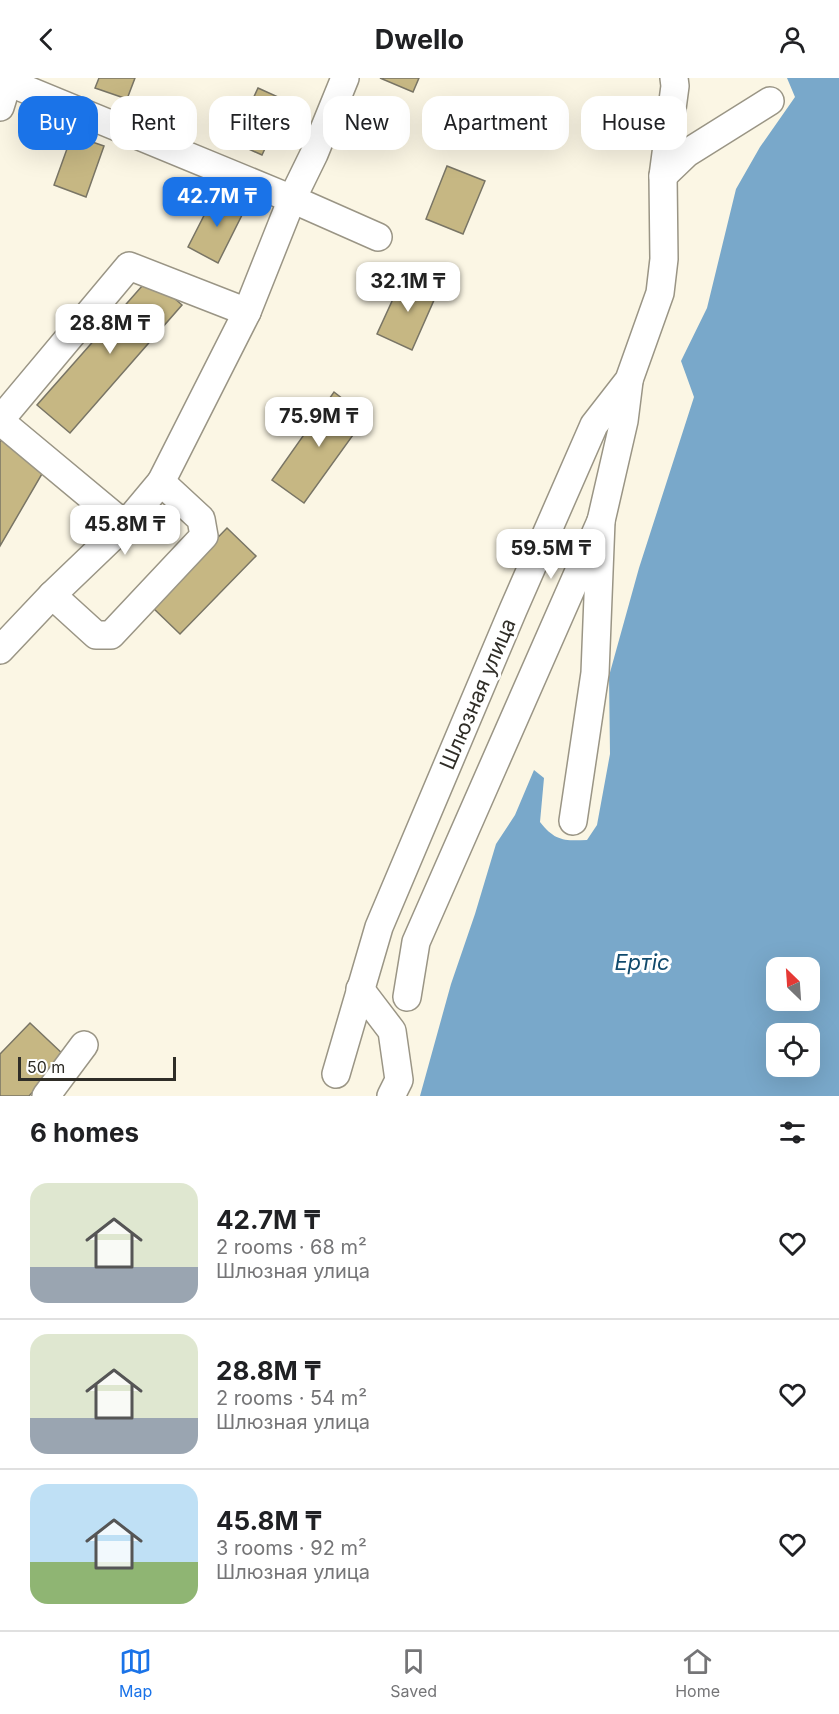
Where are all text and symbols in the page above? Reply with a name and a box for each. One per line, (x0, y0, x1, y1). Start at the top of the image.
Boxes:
icon: back (30, 23, 63, 56)
text: Dwello (375, 23, 464, 56)
icon: person (776, 23, 809, 56)
chip: Buy (18, 96, 98, 150)
chip: Rent (110, 96, 197, 150)
chip: Filters (209, 96, 311, 150)
chip: New (323, 96, 410, 150)
chip: Apartment (422, 96, 569, 150)
chip: House (581, 96, 687, 150)
pin: 42.7M ₸ (162, 177, 272, 228)
text: 42.7M ₸ (177, 184, 257, 208)
pin: 32.1M ₸ (353, 262, 463, 313)
text: 32.1M ₸ (370, 269, 446, 293)
pin: 28.8M ₸ (55, 304, 165, 355)
text: 28.8M ₸ (69, 311, 151, 335)
pin: 75.9M ₸ (264, 397, 374, 448)
text: 75.9M ₸ (279, 404, 359, 428)
pin: 45.8M ₸ (70, 505, 180, 556)
text: 45.8M ₸ (84, 512, 166, 536)
pin: 59.5M ₸ (496, 529, 606, 580)
text: 59.5M ₸ (510, 536, 592, 560)
street label: Шлюзная улица (434, 614, 521, 773)
water label: Ертіс (614, 949, 670, 975)
north arrow (766, 957, 820, 1011)
map controls (766, 957, 820, 1077)
button: locate (766, 1023, 820, 1077)
scale bar (18, 1054, 176, 1082)
text: 50 m (27, 1057, 65, 1077)
icon: filters (776, 1116, 809, 1149)
text: 6 homes (30, 1117, 139, 1148)
text: 42.7M ₸ (216, 1204, 321, 1235)
icon: home (78, 1207, 150, 1279)
icon: heart (776, 1227, 809, 1260)
text: 2 rooms · 68 m² (216, 1235, 367, 1259)
text: Шлюзная улица (216, 1259, 370, 1283)
text: 28.8M ₸ (216, 1355, 321, 1386)
icon: home (78, 1358, 150, 1430)
icon: heart (776, 1378, 809, 1411)
text: 2 rooms · 54 m² (216, 1386, 367, 1410)
text: Шлюзная улица (216, 1410, 370, 1434)
text: 45.8M ₸ (216, 1505, 322, 1536)
icon: home (78, 1508, 150, 1580)
icon: heart (776, 1528, 809, 1561)
text: 3 rooms · 92 m² (216, 1536, 367, 1560)
text: Шлюзная улица (216, 1560, 370, 1584)
tab: Map (119, 1645, 152, 1701)
tab: Saved (390, 1645, 437, 1701)
tab: Home (675, 1645, 720, 1701)

